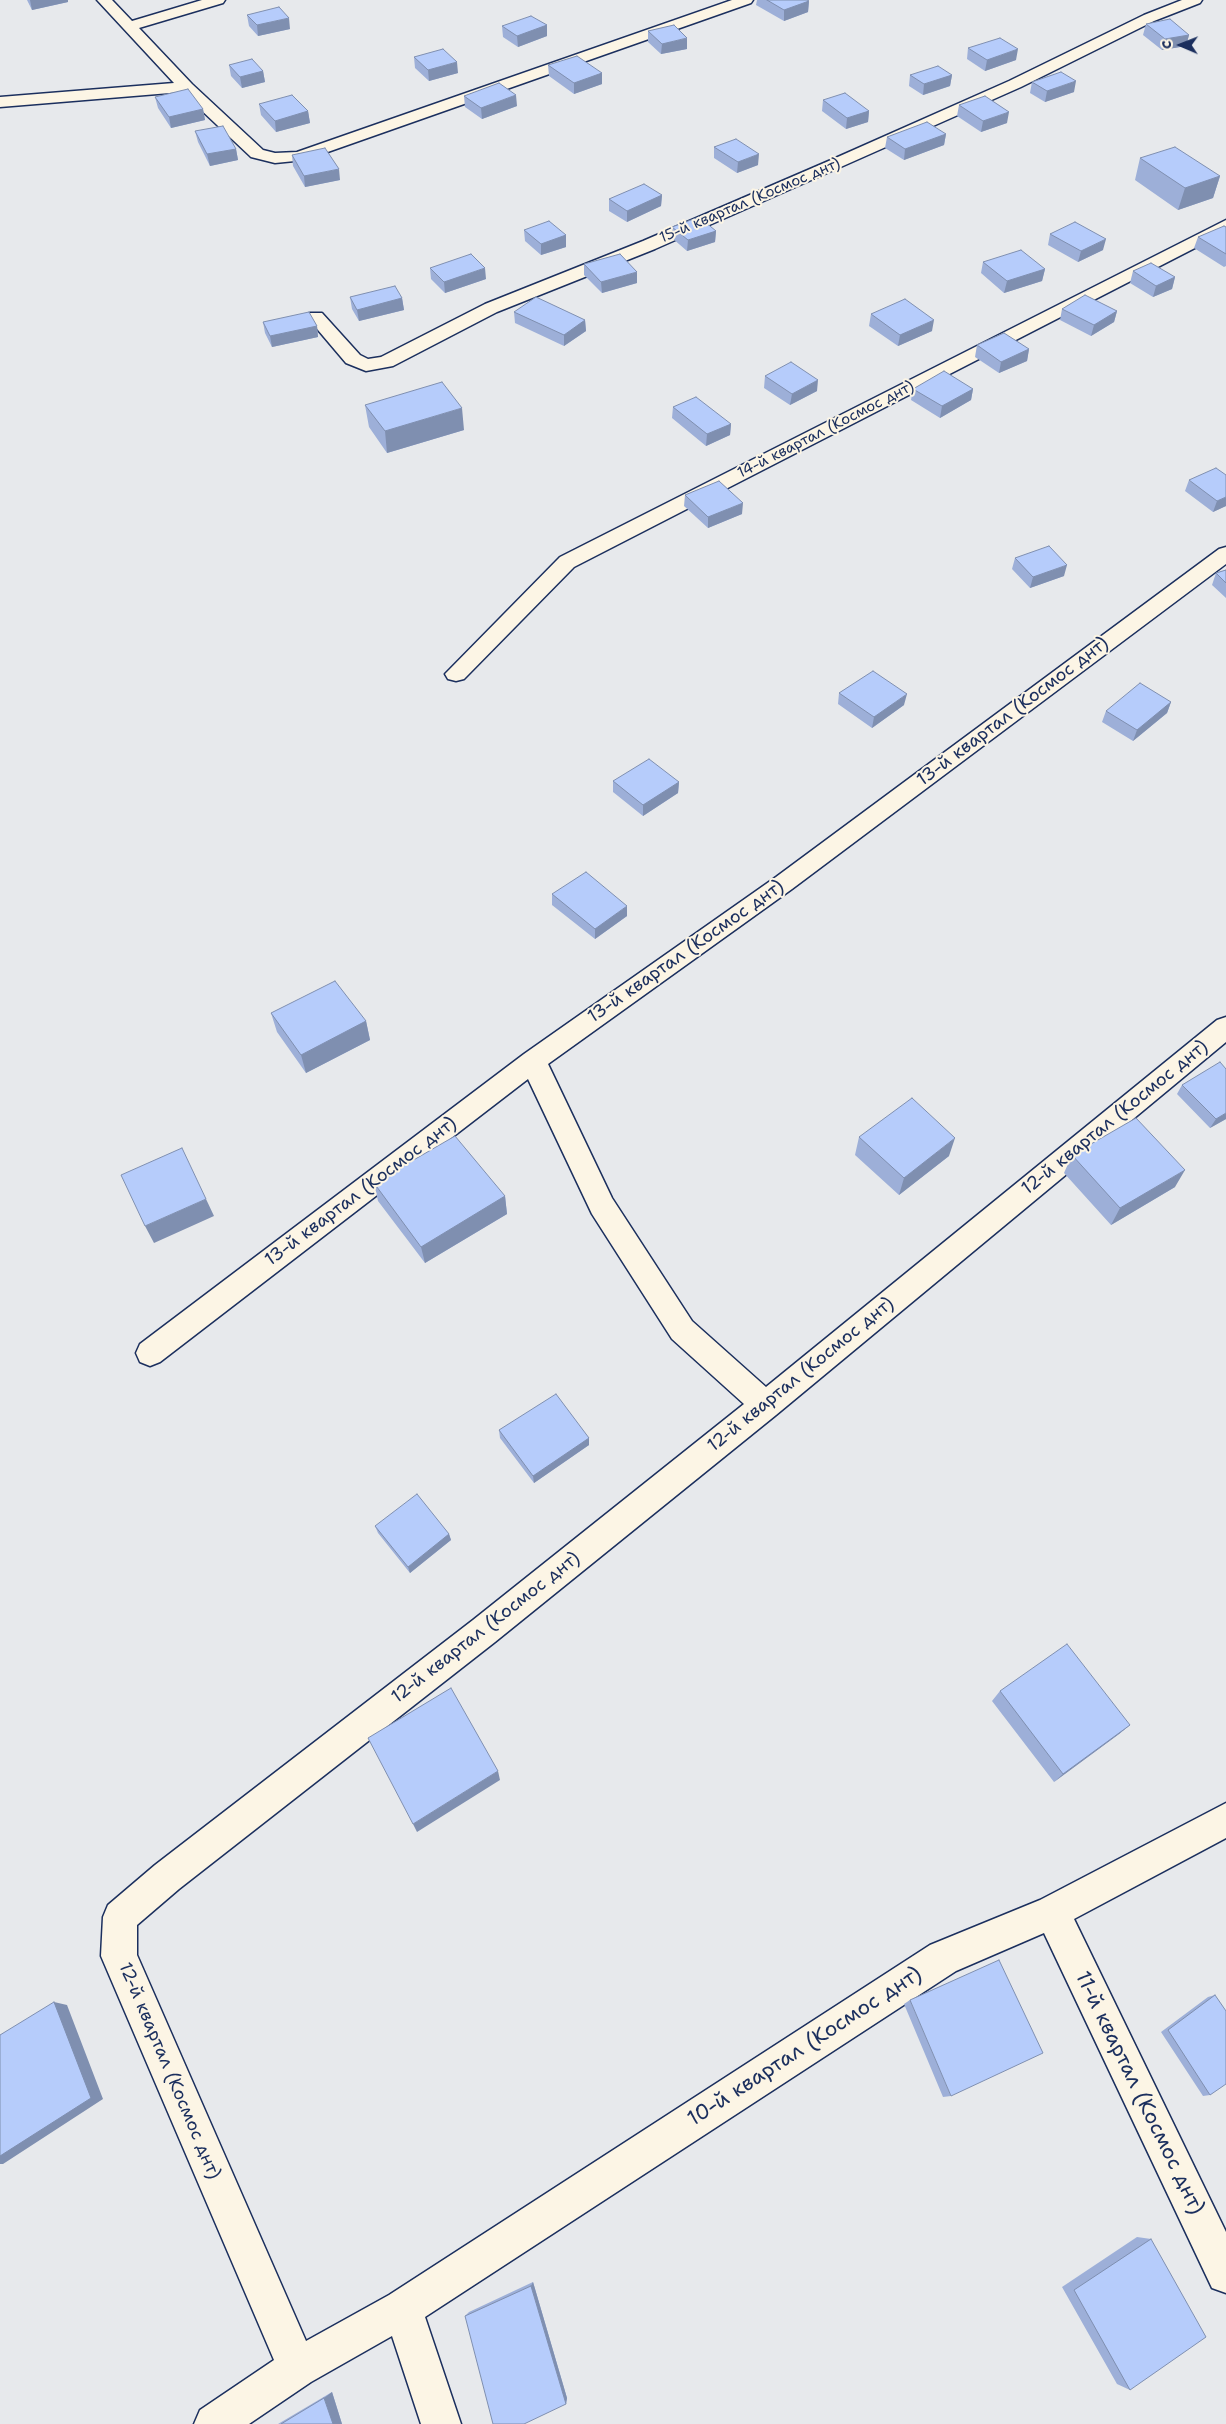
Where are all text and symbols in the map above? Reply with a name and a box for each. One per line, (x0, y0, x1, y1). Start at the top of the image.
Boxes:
north arrow (1156, 20, 1206, 70)
text: С (1157, 40, 1175, 49)
street label: 15-й квартал (Космос днт) (657, 155, 843, 247)
street label: 14-й квартал (Космос днт) (735, 378, 917, 482)
street label: 13-й квартал (Космос днт) (913, 633, 1113, 791)
street label: 13-й квартал (Космос днт) (584, 876, 788, 1028)
street label: 12-й квартал (Космос днт) (1018, 1036, 1212, 1200)
street label: 13-й квартал (Космос днт) (261, 1113, 461, 1271)
street label: 12-й квартал (Космос днт) (704, 1293, 898, 1457)
street label: 12-й квартал (Космос днт) (387, 1548, 585, 1708)
street label: 12-й квартал (Космос днт) (113, 1959, 225, 2183)
street label: 10-й квартал (Космос днт) (683, 1962, 927, 2132)
street label: 11-й квартал (Космос днт) (1069, 1967, 1209, 2219)

